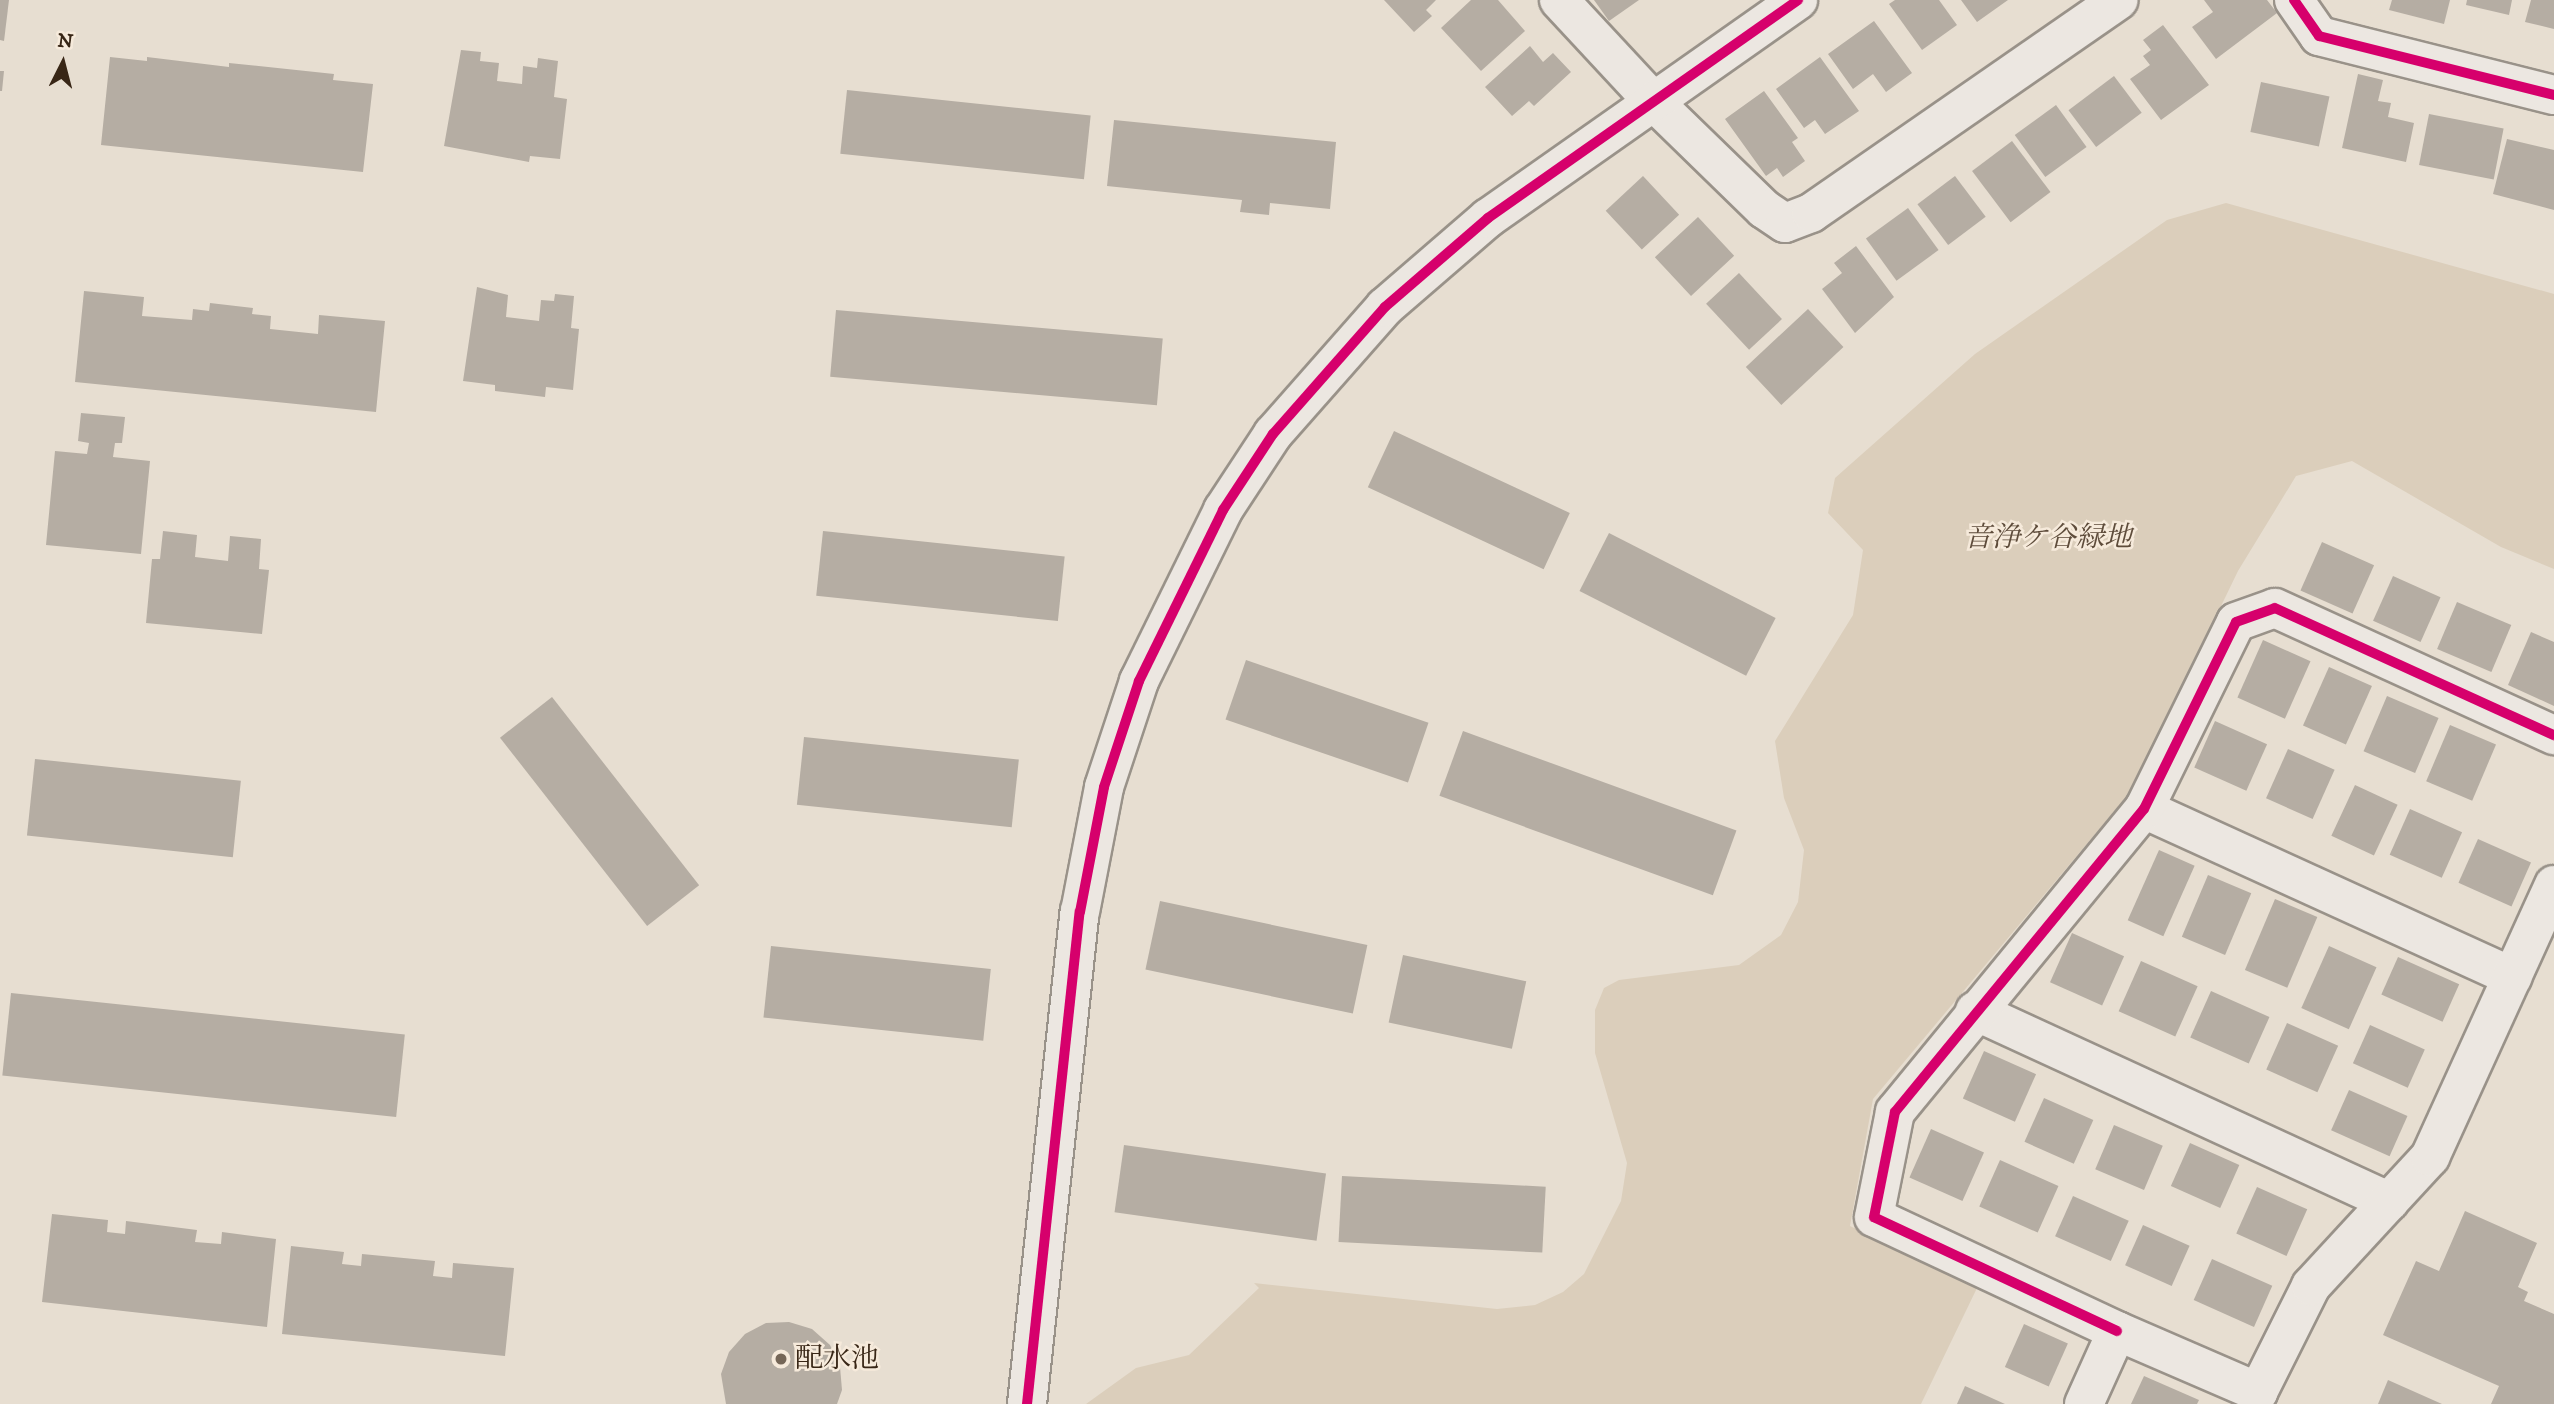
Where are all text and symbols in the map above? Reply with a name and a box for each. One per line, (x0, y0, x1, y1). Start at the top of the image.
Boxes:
north arrow (28, 28, 98, 98)
text: N (56, 29, 74, 54)
park label: 音浄ケ谷緑地 (1964, 521, 2132, 555)
place label: 配水池 (795, 1342, 879, 1376)
marker: 配水池 (773, 1351, 789, 1367)

